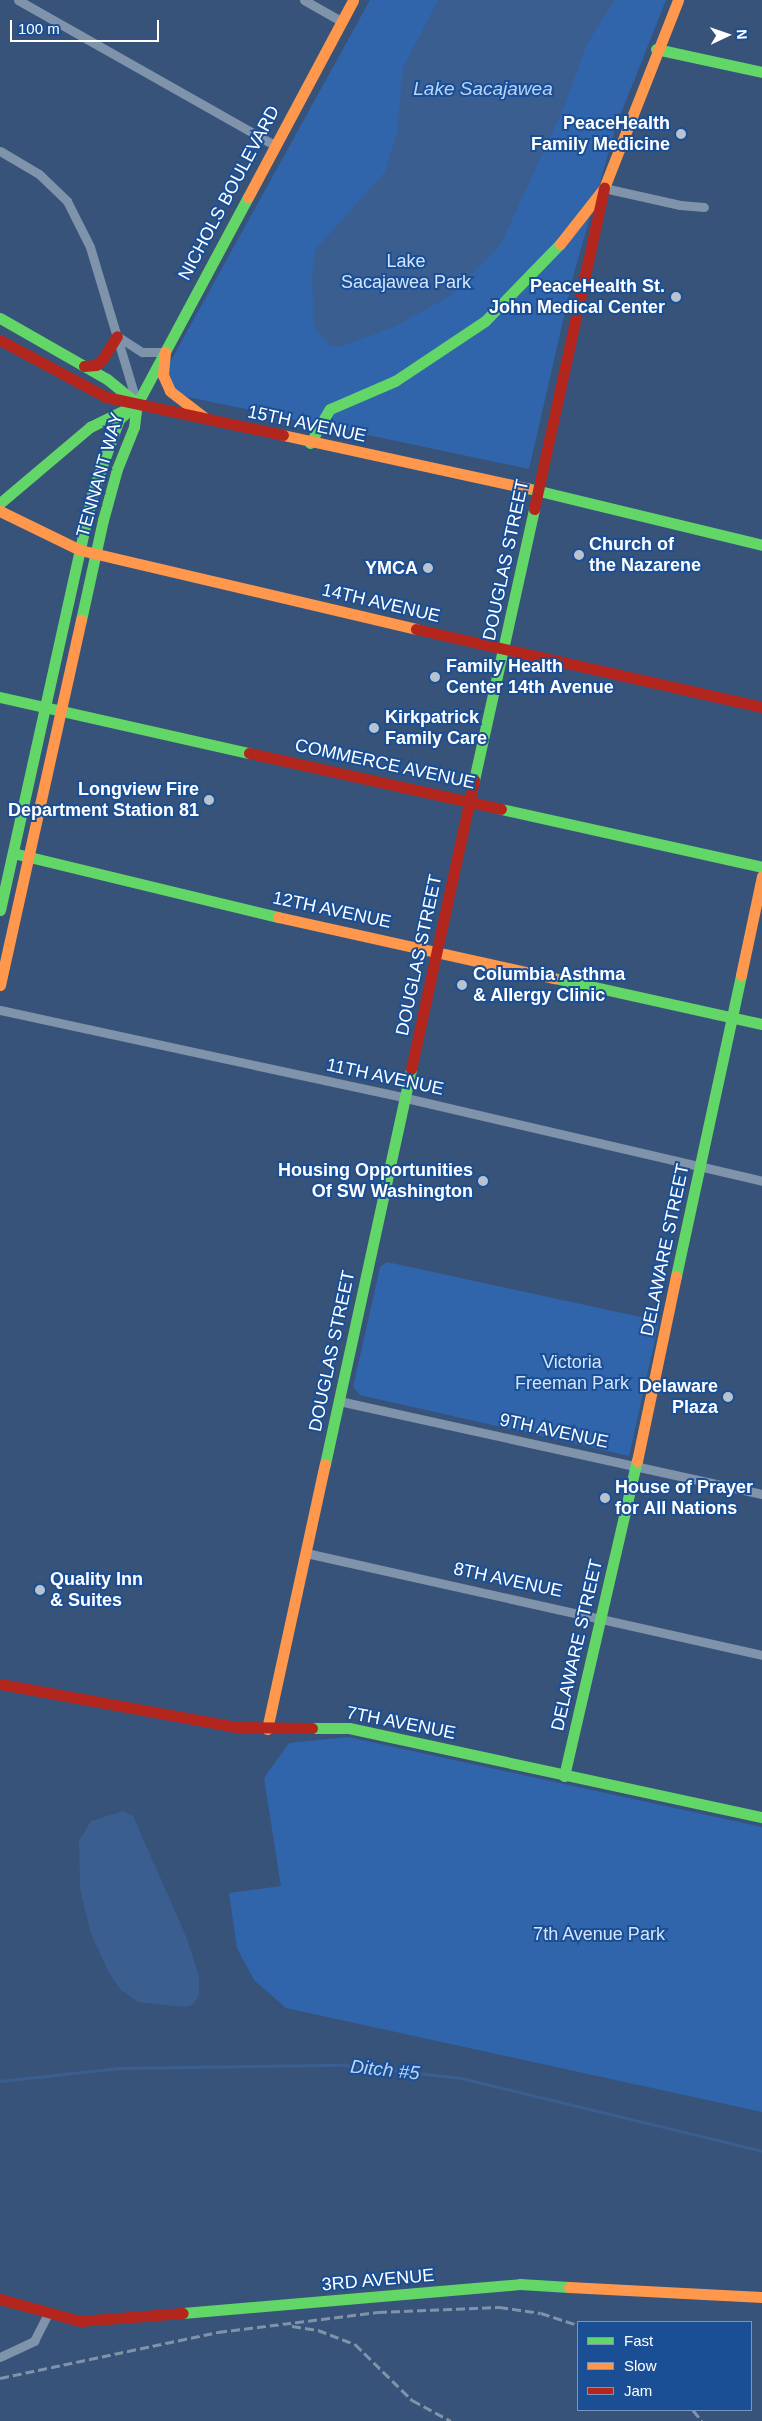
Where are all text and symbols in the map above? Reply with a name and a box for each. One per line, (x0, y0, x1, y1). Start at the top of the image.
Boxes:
scale bar (12, 10, 161, 42)
north arrow (702, 10, 752, 60)
text: 100 m (18, 20, 60, 37)
text: N (734, 29, 750, 40)
water label: Lake Sacajawea (413, 78, 553, 100)
street label: NICHOLS BOULEVARD (174, 102, 284, 284)
place label: PeaceHealth Family Medicine (531, 113, 670, 156)
marker: PeaceHealth Family Medicine (674, 127, 688, 141)
park label: Lake Sacajawea Park (341, 251, 471, 294)
place label: PeaceHealth St. John Medical Center (489, 276, 665, 318)
marker: PeaceHealth St. John Medical Center (669, 290, 683, 304)
street label: 15TH AVENUE (245, 401, 369, 447)
street label: TENNANT WAY (72, 410, 128, 540)
street label: DOUGLAS STREET (478, 478, 534, 642)
place label: Church of the Nazarene (589, 534, 701, 576)
marker: Church of the Nazarene (573, 549, 585, 561)
place label: YMCA (365, 557, 418, 579)
marker: YMCA (422, 562, 434, 574)
street label: 14TH AVENUE (319, 579, 443, 627)
place label: Family Health Center 14th Avenue (446, 656, 614, 699)
marker: Family Health Center 14th Avenue (428, 670, 442, 684)
place label: Kirkpatrick Family Care (385, 707, 487, 750)
marker: Kirkpatrick Family Care (367, 721, 381, 735)
street label: COMMERCE AVENUE (292, 734, 478, 794)
place label: Longview Fire Department Station 81 (8, 779, 199, 822)
marker: Longview Fire Department Station 81 (203, 794, 215, 806)
street label: DOUGLAS STREET (391, 873, 447, 1037)
street label: 12TH AVENUE (270, 887, 394, 933)
place label: Columbia Asthma & Allergy Clinic (473, 964, 626, 1006)
marker: Columbia Asthma & Allergy Clinic (455, 978, 469, 992)
street label: 11TH AVENUE (324, 1054, 446, 1100)
place label: Housing Opportunities Of SW Washington (278, 1160, 473, 1202)
street label: DELAWARE STREET (636, 1162, 694, 1338)
marker: Housing Opportunities Of SW Washington (477, 1175, 489, 1187)
street label: DOUGLAS STREET (304, 1269, 360, 1433)
park label: Victoria Freeman Park (515, 1352, 629, 1395)
place label: Delaware Plaza (639, 1376, 718, 1418)
marker: Delaware Plaza (722, 1391, 734, 1403)
street label: 9TH AVENUE (497, 1409, 611, 1453)
place label: House of Prayer for All Nations (615, 1477, 753, 1520)
marker: House of Prayer for All Nations (599, 1492, 611, 1504)
street label: DELAWARE STREET (547, 1557, 607, 1733)
street label: 8TH AVENUE (451, 1558, 565, 1602)
place label: Quality Inn & Suites (50, 1569, 143, 1612)
marker: Quality Inn & Suites (34, 1584, 46, 1596)
street label: 7TH AVENUE (344, 1702, 458, 1744)
park label: 7th Avenue Park (533, 1923, 665, 1945)
water label: Ditch #5 (349, 2055, 421, 2085)
street label: 3RD AVENUE (320, 2264, 436, 2296)
legend (577, 2321, 752, 2411)
text: Fast (624, 2332, 653, 2349)
text: Slow (624, 2357, 657, 2374)
text: Jam (624, 2382, 652, 2399)

